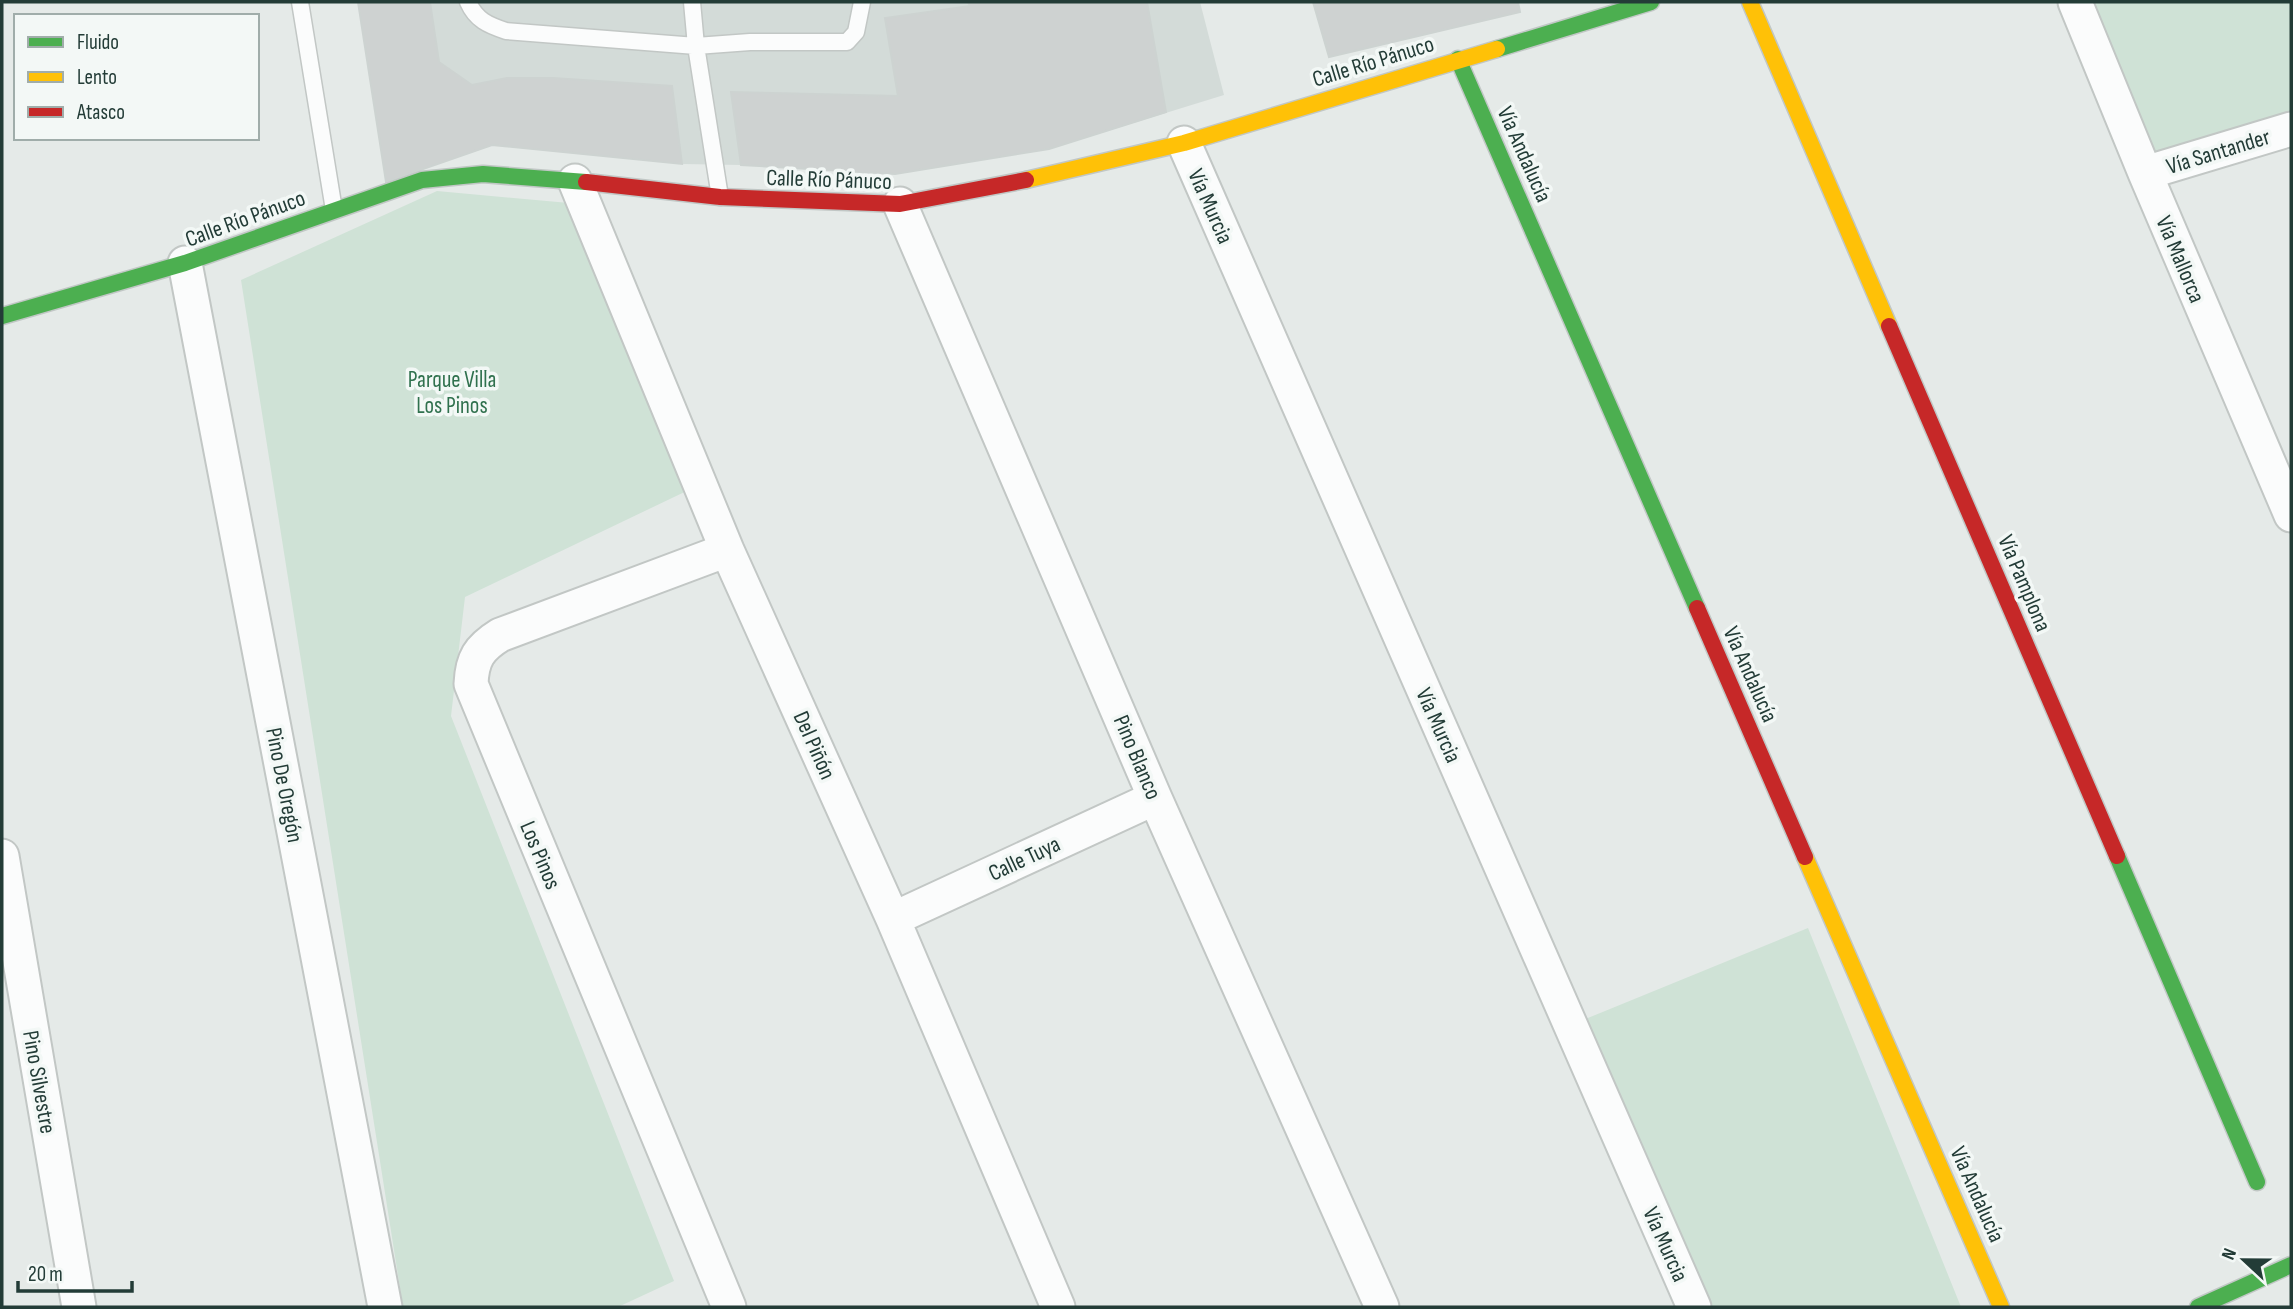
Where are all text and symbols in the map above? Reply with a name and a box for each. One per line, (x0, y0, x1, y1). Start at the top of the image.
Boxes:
legend (14, 14, 259, 140)
text: Fluido (77, 30, 119, 55)
street label: Calle Río Pánuco (1309, 30, 1437, 94)
text: Lento (77, 65, 117, 90)
text: Atasco (76, 100, 125, 125)
street label: Vía Andalucía (1491, 102, 1558, 207)
street label: Vía Santander (2163, 123, 2274, 181)
street label: Calle Río Pánuco (766, 164, 892, 196)
street label: Vía Murcia (1181, 165, 1239, 248)
street label: Calle Río Pánuco (182, 184, 309, 254)
street label: Vía Mallorca (2149, 212, 2211, 307)
park label: Parque Villa Los Pinos (408, 366, 496, 420)
street label: Vía Pamplona (1991, 531, 2057, 636)
street label: Vía Andalucía (1717, 622, 1784, 727)
street label: Vía Murcia (1409, 684, 1467, 767)
street label: Del Piñón (787, 707, 841, 784)
street label: Pino Blanco (1107, 711, 1167, 804)
street label: Pino De Oregón (259, 725, 309, 845)
street label: Los Pinos (513, 817, 567, 894)
street label: Calle Tuya (984, 830, 1065, 888)
street label: Pino Silvestre (16, 1028, 62, 1136)
street label: Vía Andalucía (1944, 1142, 2011, 1247)
street label: Vía Murcia (1636, 1203, 1694, 1286)
north arrow (2209, 1225, 2279, 1295)
text: N (2217, 1245, 2242, 1263)
scale bar (18, 1250, 131, 1294)
text: 20 m (28, 1262, 63, 1287)

